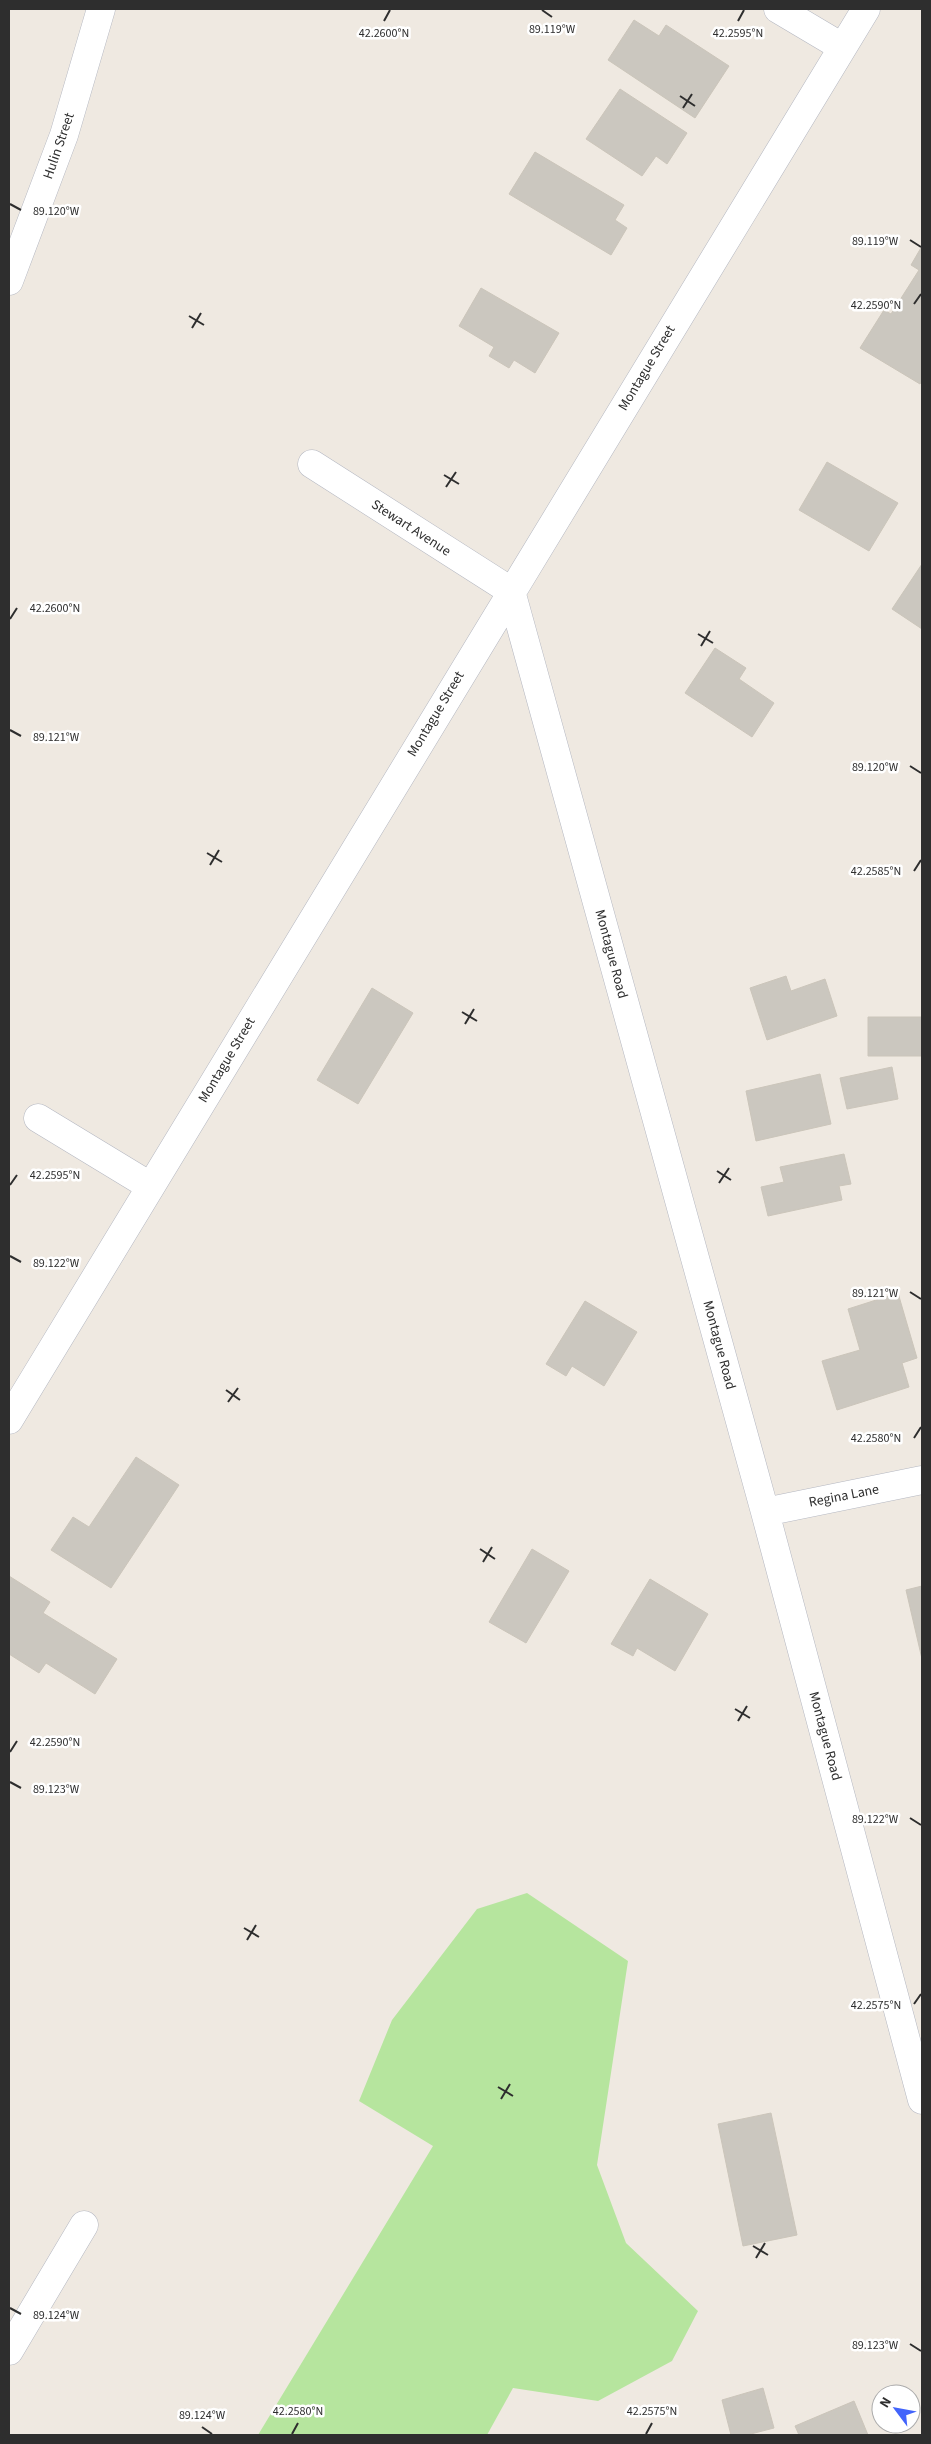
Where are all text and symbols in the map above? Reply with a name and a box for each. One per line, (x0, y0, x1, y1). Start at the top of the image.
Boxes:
text: 89.119°W (529, 21, 576, 38)
text: 42.2600°N (359, 25, 409, 42)
text: 42.2595°N (713, 25, 763, 42)
street label: Hulin Street (38, 110, 80, 182)
text: 89.120°W (33, 203, 80, 220)
text: 89.119°W (852, 233, 899, 250)
text: 42.2590°N (851, 297, 901, 314)
street label: Montague Street (614, 321, 681, 414)
street label: Stewart Avenue (367, 495, 455, 561)
text: 42.2600°N (30, 600, 80, 617)
street label: Montague Street (403, 667, 470, 760)
text: 89.121°W (33, 729, 80, 746)
text: 89.120°W (852, 759, 899, 776)
text: 42.2585°N (851, 863, 901, 880)
street label: Montague Road (590, 907, 632, 1001)
street label: Montague Street (194, 1013, 261, 1106)
text: 42.2595°N (30, 1167, 80, 1184)
text: 89.122°W (33, 1255, 80, 1272)
text: 89.121°W (852, 1285, 899, 1302)
street label: Montague Road (698, 1298, 740, 1392)
text: 42.2580°N (851, 1430, 901, 1447)
street label: Regina Lane (807, 1479, 881, 1513)
street label: Montague Road (804, 1689, 846, 1783)
text: 42.2590°N (30, 1734, 80, 1751)
text: 89.123°W (33, 1781, 80, 1798)
text: 89.122°W (852, 1811, 899, 1828)
text: 42.2575°N (851, 1997, 901, 2014)
text: 89.124°W (33, 2307, 80, 2324)
text: 89.123°W (852, 2337, 899, 2354)
north arrow (871, 2384, 921, 2434)
text: N (875, 2393, 897, 2412)
text: 42.2580°N (273, 2403, 323, 2420)
text: 42.2575°N (627, 2403, 677, 2420)
text: 89.124°W (179, 2407, 226, 2424)

